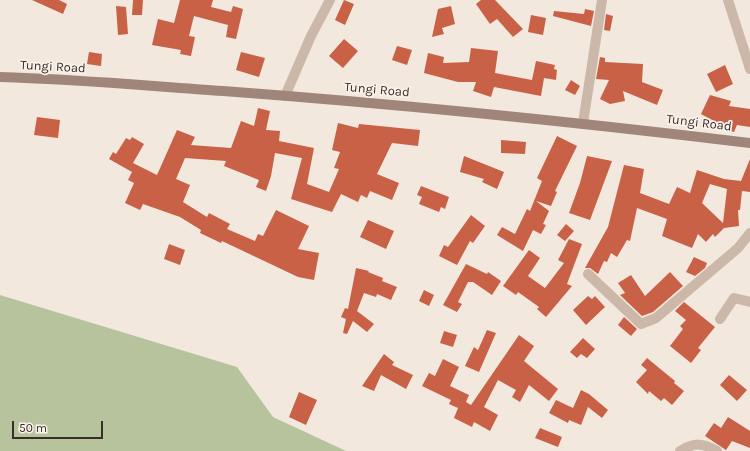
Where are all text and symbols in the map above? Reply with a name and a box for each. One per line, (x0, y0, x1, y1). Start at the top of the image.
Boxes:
street label: Tungi Road (20, 57, 86, 77)
street label: Tungi Road (344, 79, 410, 101)
street label: Tungi Road (666, 111, 732, 135)
scale bar (14, 413, 105, 439)
text: 50 m (19, 421, 47, 435)

